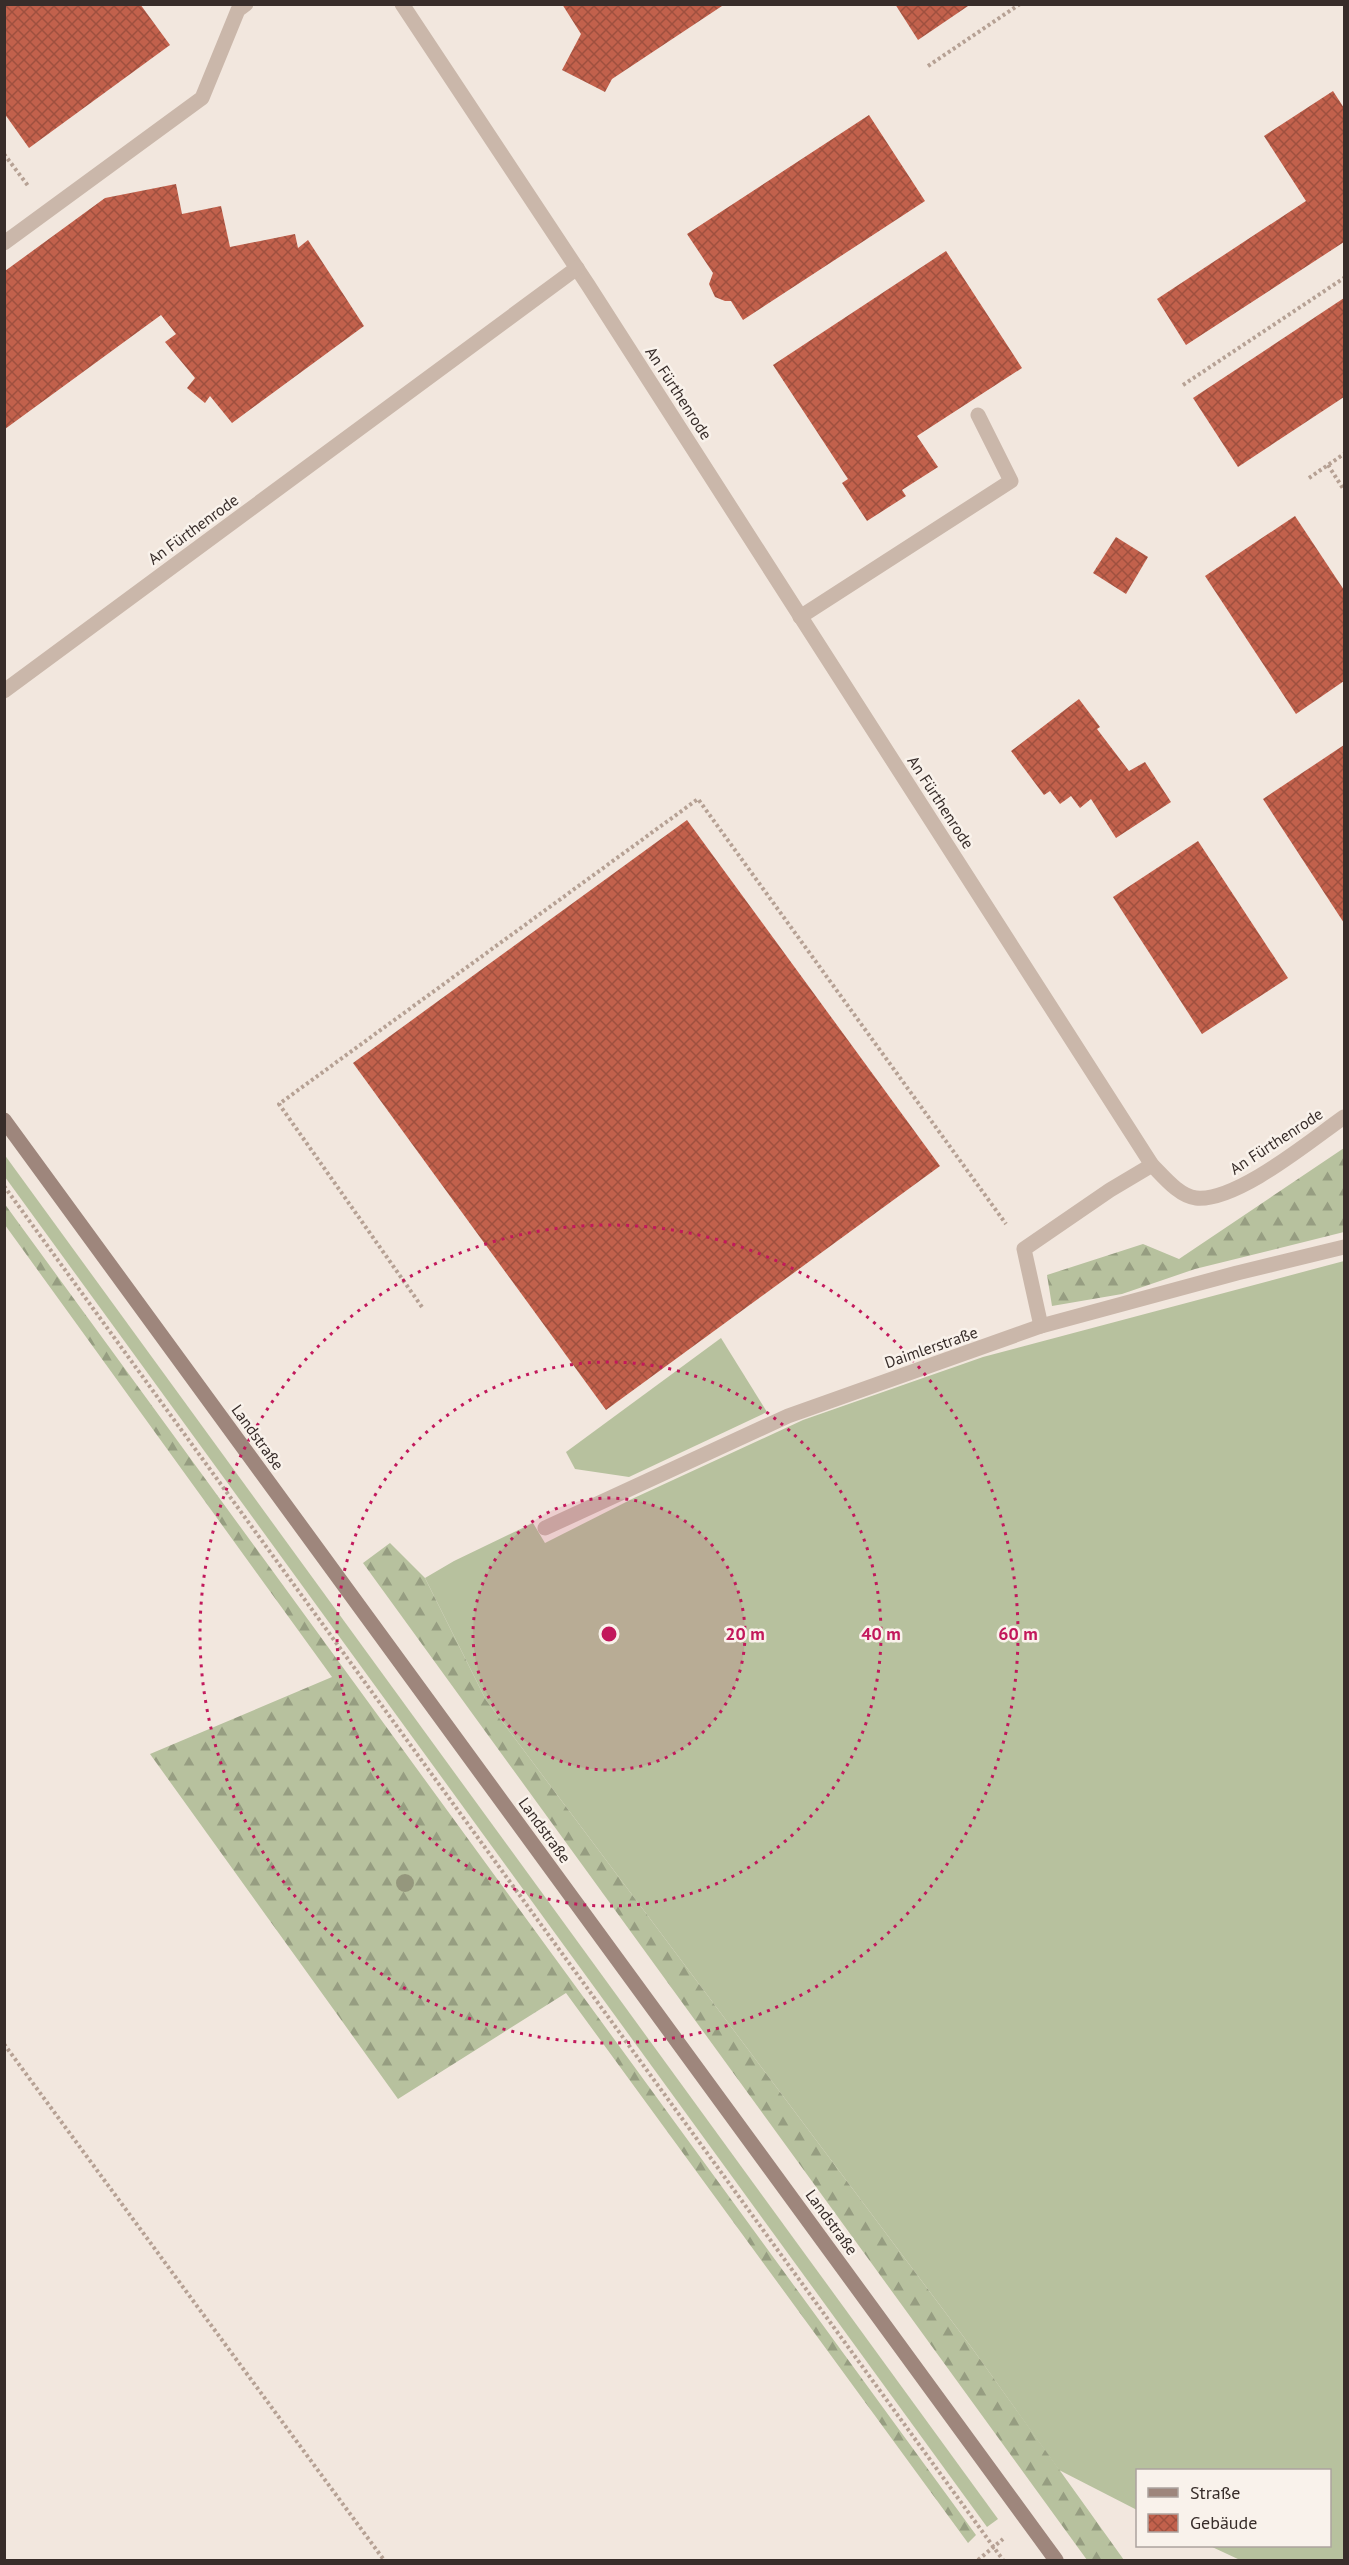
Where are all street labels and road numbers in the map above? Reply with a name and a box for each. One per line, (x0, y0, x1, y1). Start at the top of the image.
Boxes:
street label: An Fürthenrode (641, 343, 717, 443)
street label: An Fürthenrode (144, 489, 242, 569)
street label: An Fürthenrode (903, 752, 979, 852)
street label: An Fürthenrode (1226, 1103, 1326, 1179)
street label: Daimlerstraße (882, 1322, 980, 1372)
street label: Landstraße (227, 1400, 289, 1474)
street label: Landstraße (514, 1793, 576, 1867)
street label: Landstraße (801, 2185, 863, 2259)

